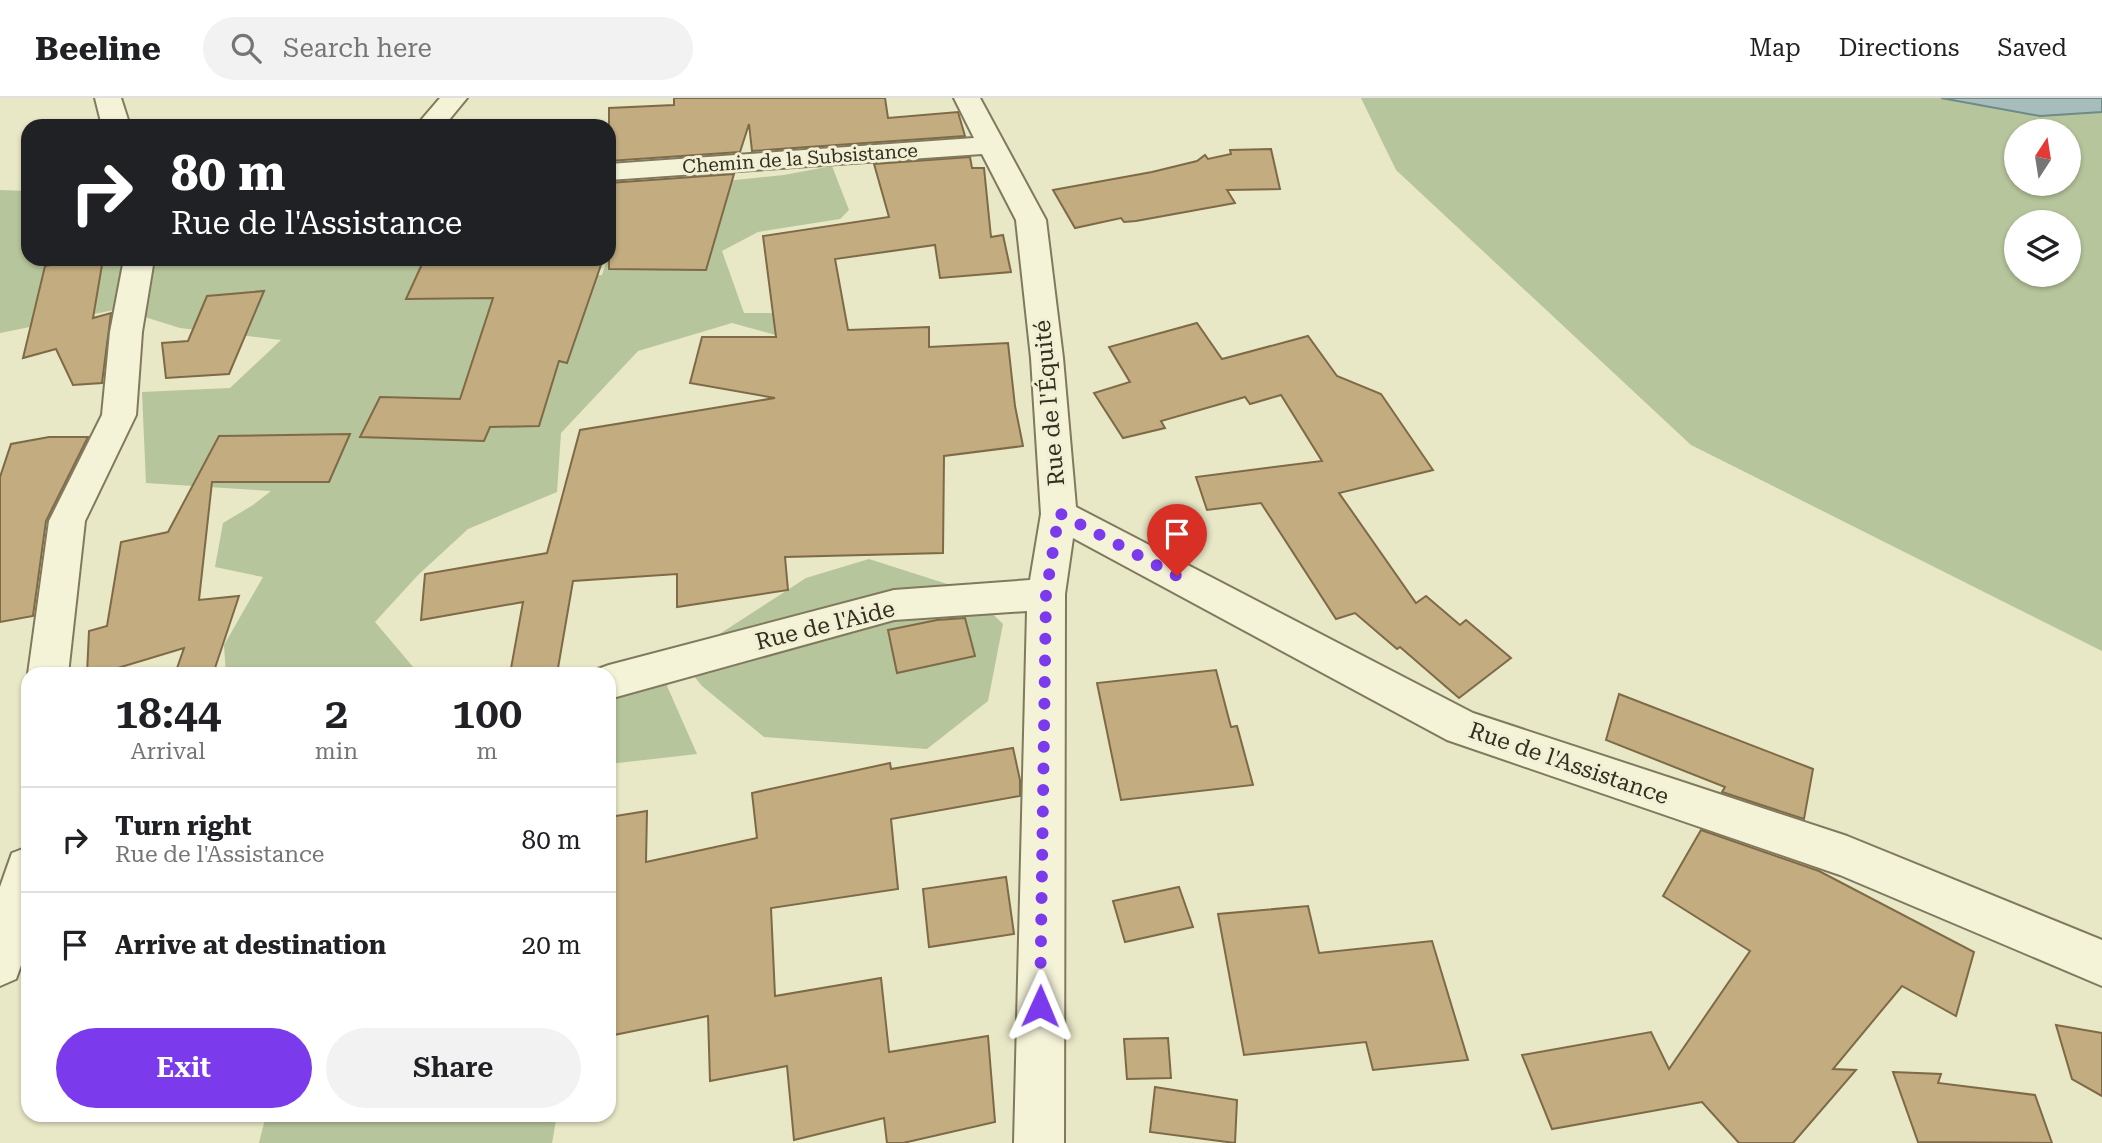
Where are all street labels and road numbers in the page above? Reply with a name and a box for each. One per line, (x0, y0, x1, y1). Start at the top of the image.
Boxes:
street label: Chemin de la Subsistance (682, 139, 919, 178)
street label: Rue de l'Équité (1029, 319, 1070, 487)
street label: Rue de l'Aide (753, 595, 898, 656)
street label: Rue de l'Assistance (1465, 717, 1672, 810)

